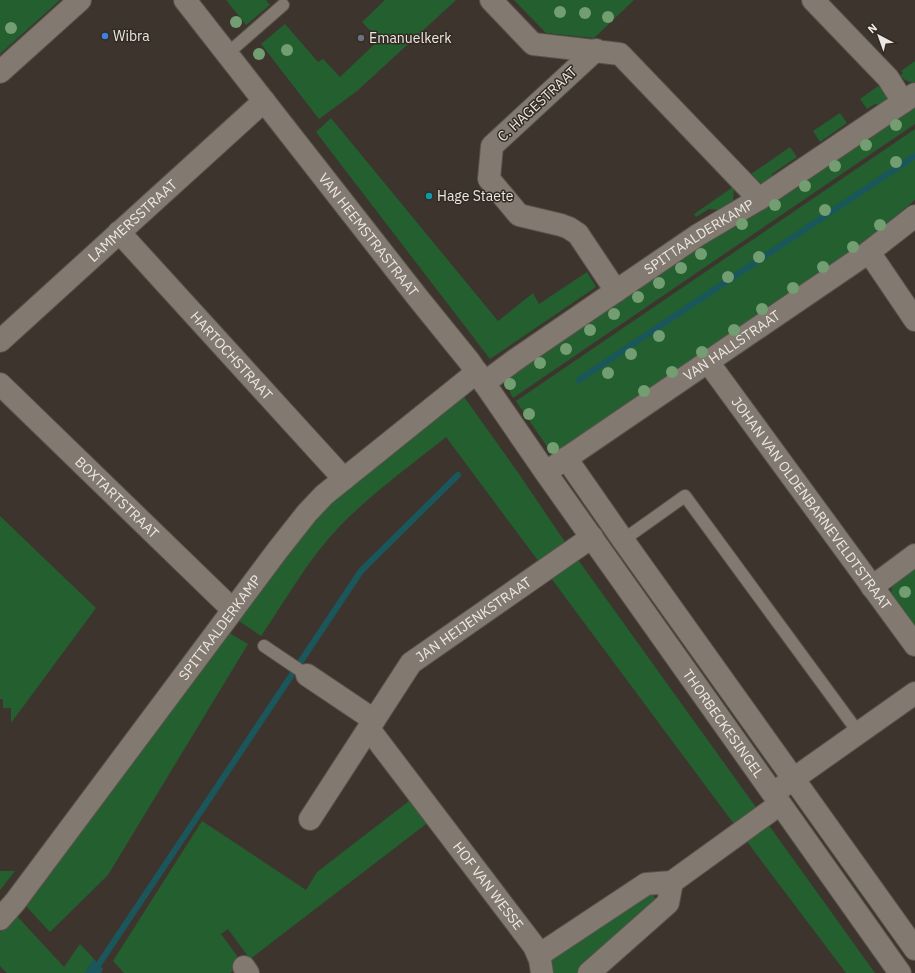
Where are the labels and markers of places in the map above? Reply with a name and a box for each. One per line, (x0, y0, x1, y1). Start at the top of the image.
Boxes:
place label: Wibra (113, 27, 150, 45)
place label: Emanuelkerk (369, 29, 452, 47)
marker: Wibra (100, 31, 110, 41)
marker: Emanuelkerk (356, 33, 366, 43)
place label: Hage Staete (437, 187, 514, 205)
marker: Hage Staete (424, 191, 434, 201)

